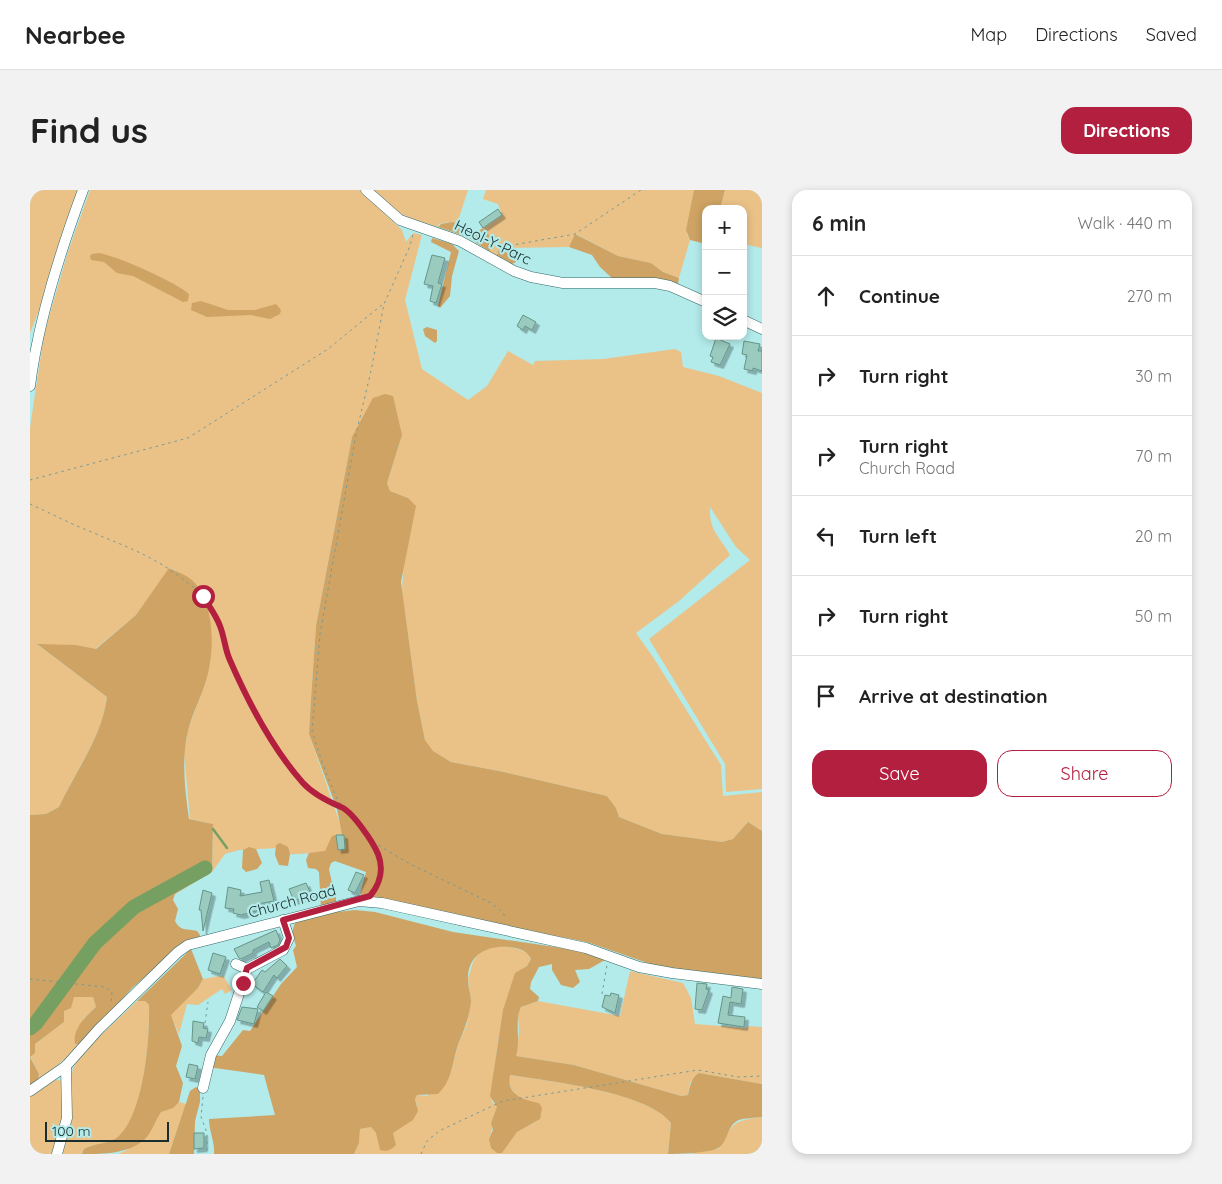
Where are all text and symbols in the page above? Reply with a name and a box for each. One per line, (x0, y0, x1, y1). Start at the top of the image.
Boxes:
text: Nearbee (25, 20, 126, 50)
text: Map (970, 23, 1007, 46)
text: Directions (1035, 23, 1118, 46)
text: Saved (1146, 23, 1197, 46)
button: Directions (1061, 107, 1192, 154)
text: Find us (30, 108, 148, 152)
map controls (702, 205, 747, 340)
button: + (702, 205, 747, 250)
text: 6 min (812, 210, 866, 236)
text: Walk · 440 m (1078, 213, 1172, 233)
street label: Heol-Y-Parc (452, 215, 535, 269)
button: − (702, 250, 747, 295)
icon: ahead (812, 282, 840, 310)
text: Continue (859, 284, 940, 308)
text: 270 m (1127, 286, 1172, 306)
button: layers (702, 295, 747, 340)
icon: right (812, 362, 840, 390)
text: Turn right (859, 364, 948, 388)
text: 30 m (1135, 366, 1172, 386)
text: Turn right (859, 434, 948, 458)
icon: right (812, 442, 840, 470)
text: 70 m (1135, 446, 1172, 466)
text: Church Road (859, 458, 955, 478)
icon: left (812, 522, 840, 550)
text: Turn left (859, 524, 937, 548)
text: 20 m (1135, 526, 1172, 546)
route start (192, 585, 215, 608)
icon: right (812, 602, 840, 630)
text: Turn right (859, 604, 948, 628)
text: 50 m (1135, 606, 1172, 626)
icon: arrive (812, 682, 840, 710)
text: Arrive at destination (859, 684, 1048, 708)
button: Save (812, 750, 987, 797)
button: Share (997, 750, 1172, 797)
street label: Church Road (246, 880, 338, 922)
route end (232, 972, 255, 995)
scale bar (45, 1119, 169, 1142)
text: 100 m (52, 1122, 90, 1140)

